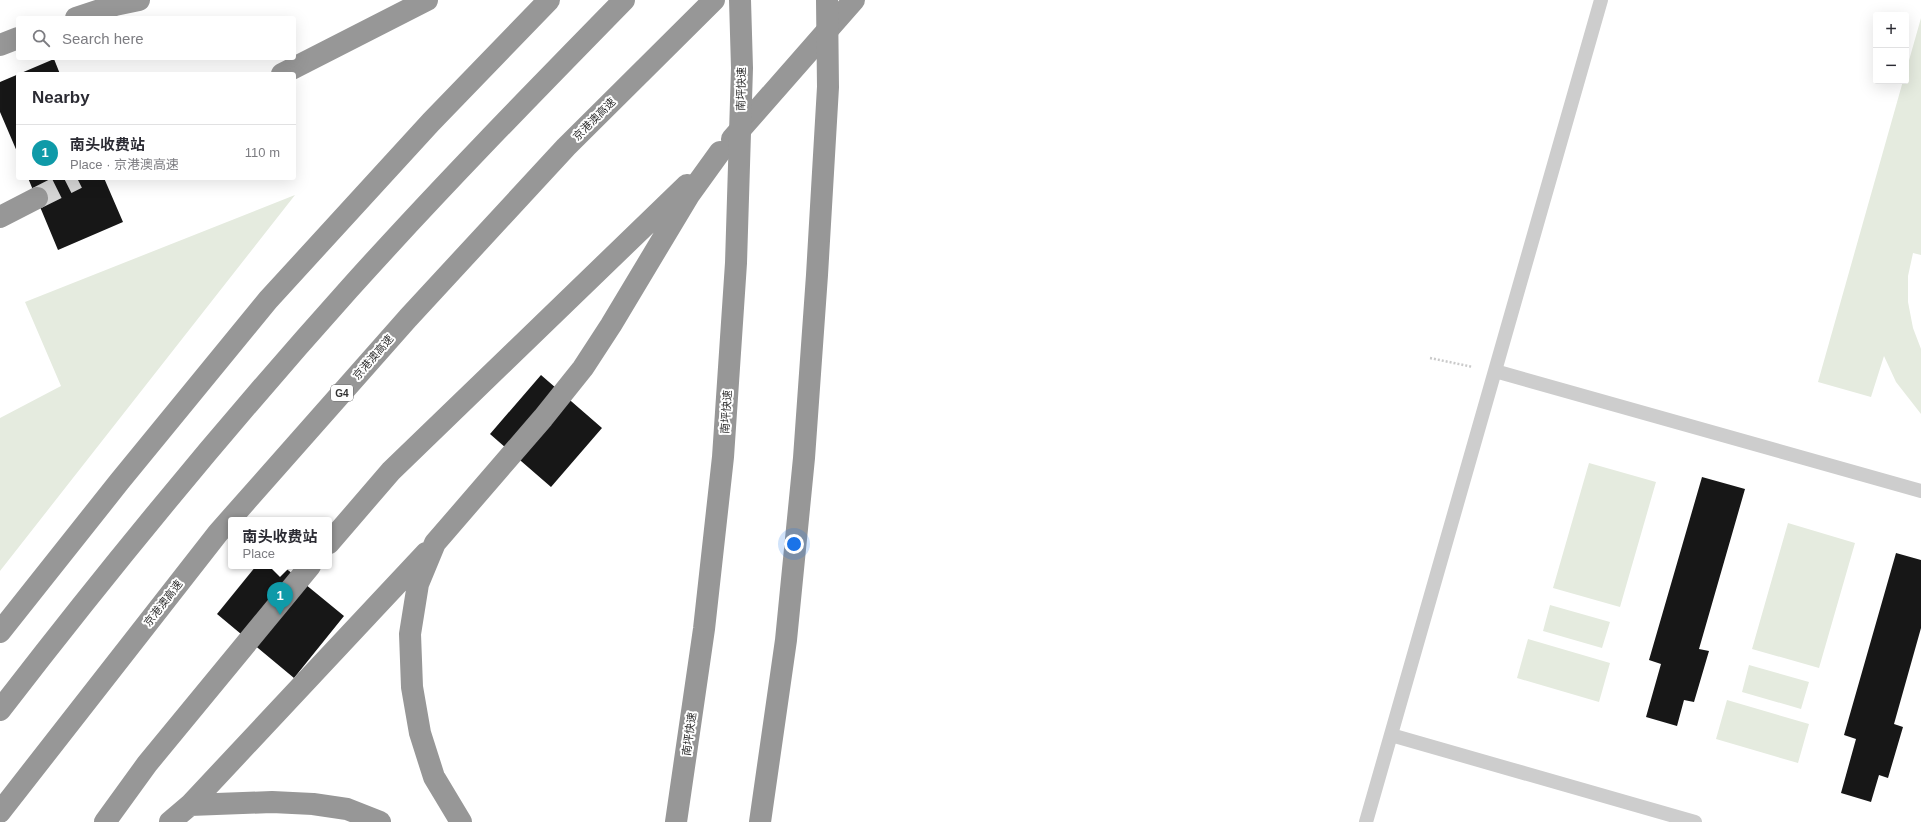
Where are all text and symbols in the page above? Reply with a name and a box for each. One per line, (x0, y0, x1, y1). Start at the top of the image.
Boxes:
map controls (1873, 12, 1909, 84)
button: + (1873, 12, 1909, 48)
search box (16, 16, 296, 60)
icon: search (30, 27, 52, 49)
text: Search here (62, 30, 144, 47)
button: − (1873, 48, 1909, 84)
street label: 南坪快速 (735, 67, 747, 111)
text: Nearby (32, 88, 90, 107)
street label: 京港澳高速 (570, 95, 618, 143)
text: 南头收费站 (70, 136, 145, 153)
text: 1 (41, 145, 49, 160)
text: 110 m (245, 145, 280, 160)
text: Place · 京港澳高速 (70, 157, 179, 172)
street label: 京港澳高速 (350, 332, 396, 382)
road number: G4 (331, 385, 353, 401)
street label: 南坪快速 (718, 390, 734, 434)
popup (228, 517, 332, 569)
text: 南头收费站 (242, 528, 318, 545)
your location (784, 534, 804, 554)
text: Place (242, 546, 275, 561)
street label: 京港澳高速 (141, 578, 185, 628)
pin: 1 (267, 582, 293, 615)
street label: 南坪快速 (680, 711, 698, 757)

